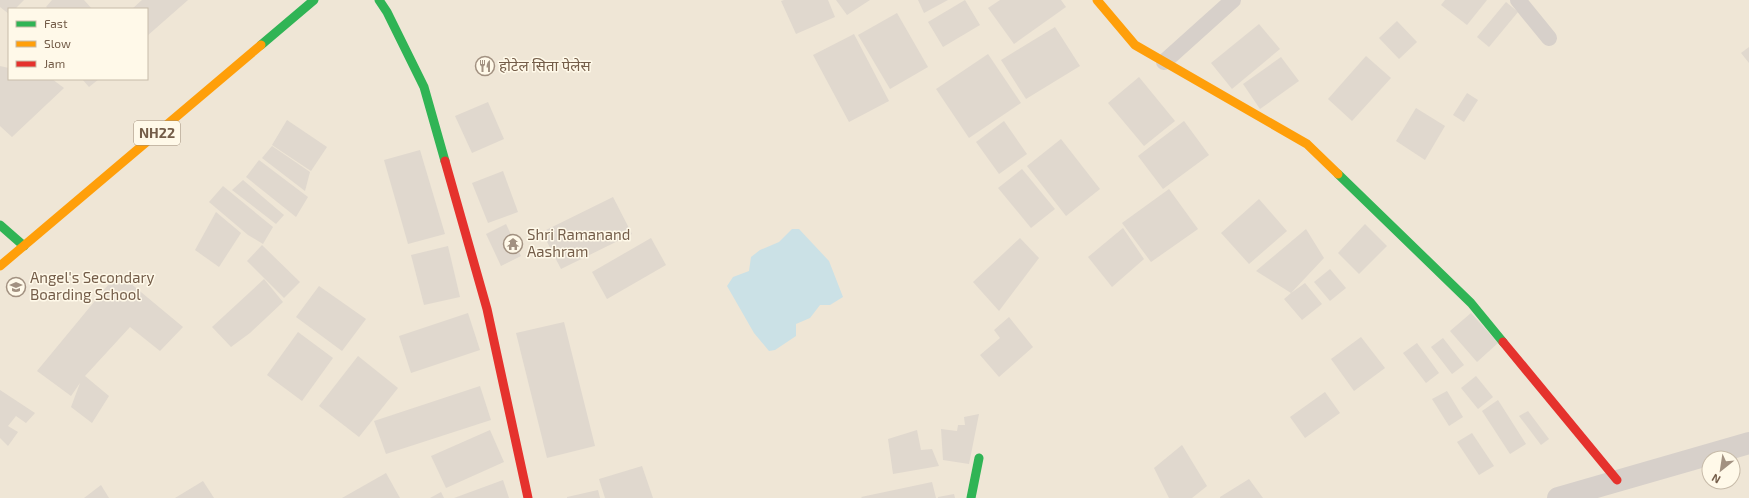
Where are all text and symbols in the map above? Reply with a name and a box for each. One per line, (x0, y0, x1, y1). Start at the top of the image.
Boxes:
legend (8, 8, 148, 80)
text: Fast (44, 16, 68, 30)
text: Slow (44, 36, 71, 50)
restaurant icon: होटेल सिता पेलेस (474, 55, 496, 77)
text: Jam (44, 56, 65, 70)
place label: होटेल सिता पेलेस (499, 56, 591, 74)
road number: NH22 (134, 121, 180, 145)
place label: Shri Ramanand Aashram (527, 225, 630, 260)
temple icon: Shri Ramanand Aashram (502, 233, 524, 255)
place label: Angel's Secondary Boarding School (30, 268, 154, 303)
school or university icon: Angel's Secondary Boarding School (5, 276, 27, 298)
north arrow (1701, 450, 1741, 490)
text: N (1709, 471, 1722, 487)

